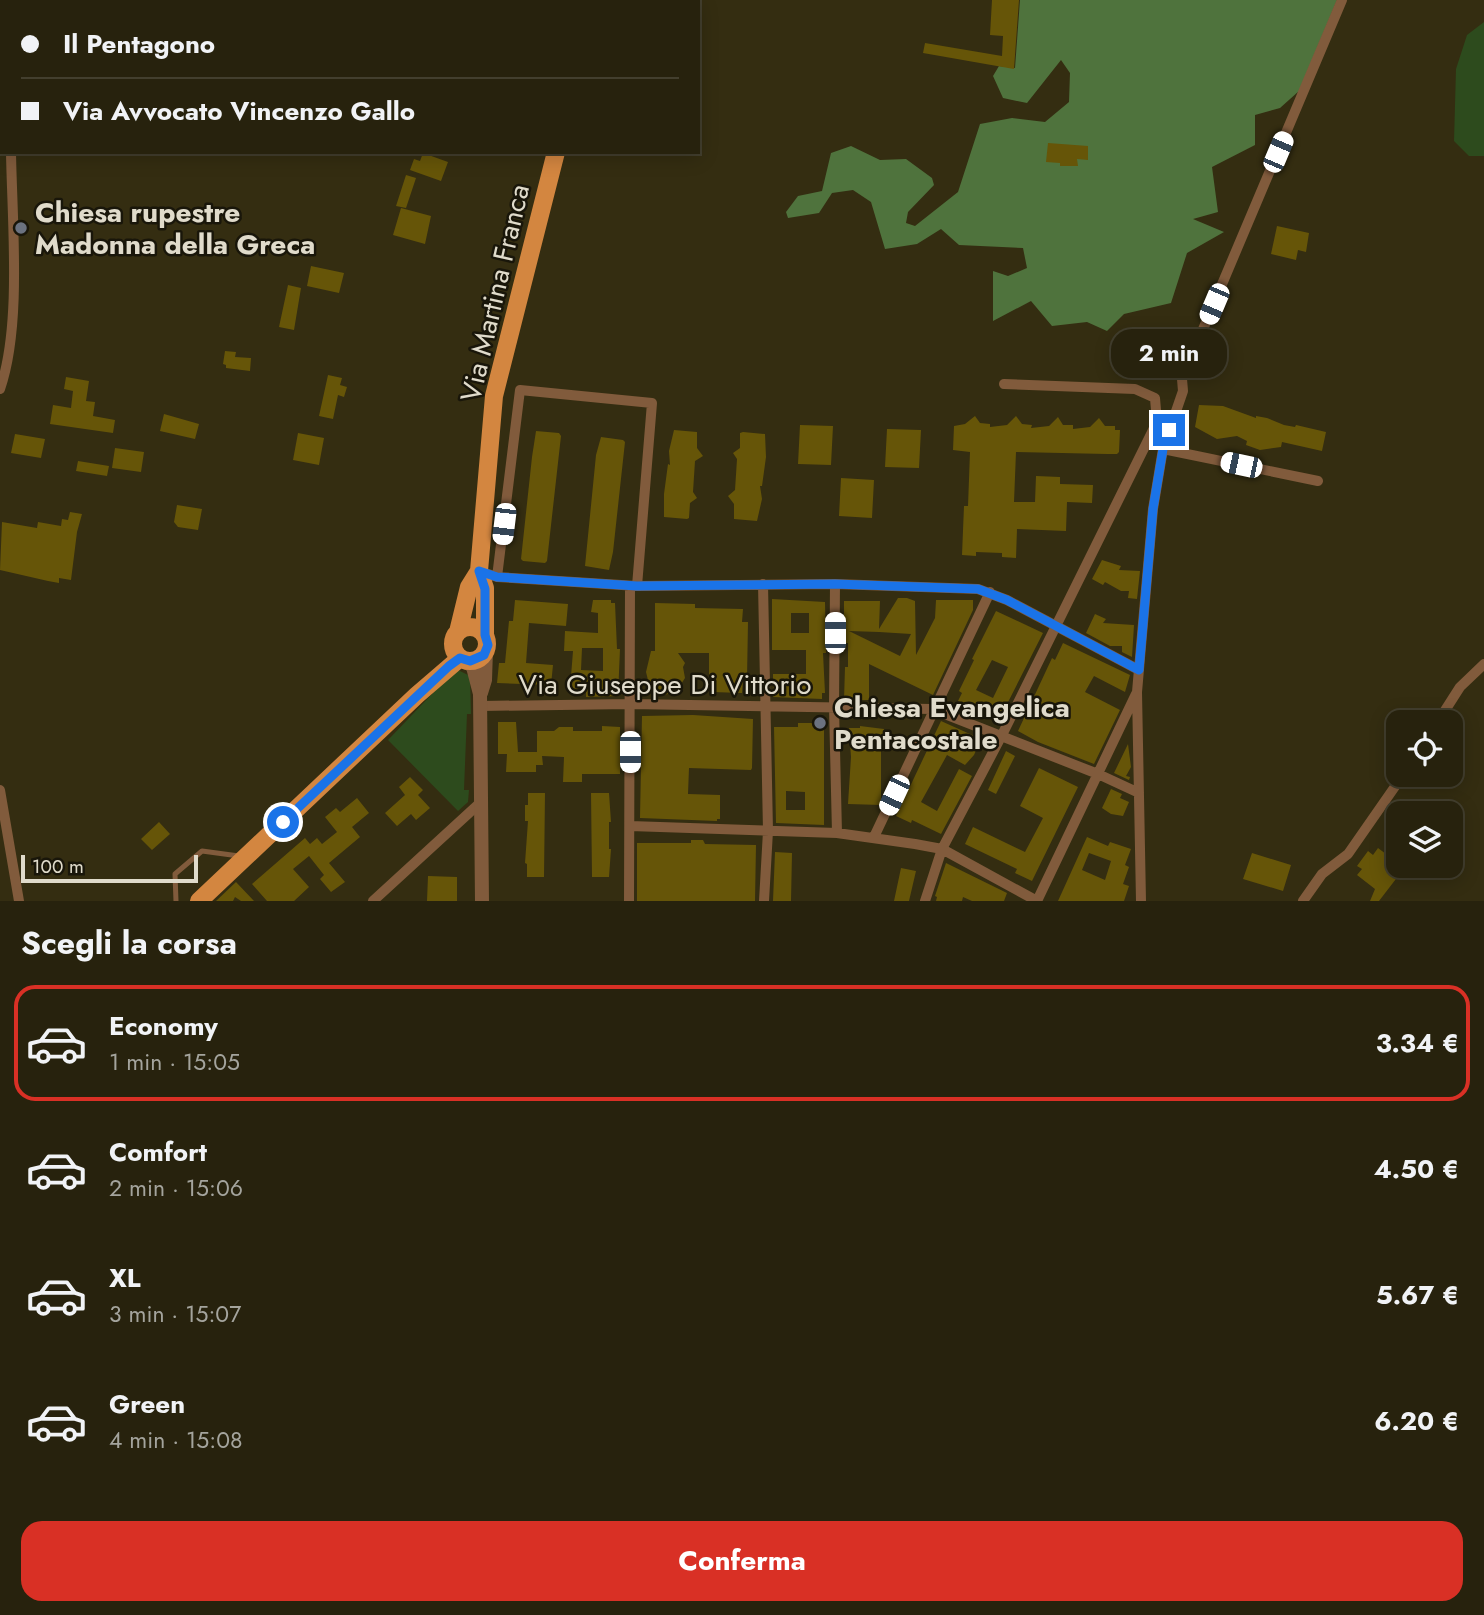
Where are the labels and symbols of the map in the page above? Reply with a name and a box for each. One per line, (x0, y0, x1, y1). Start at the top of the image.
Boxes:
car (1261, 129, 1296, 175)
street label: Via Martina Franca (450, 180, 540, 406)
place label: Chiesa rupestre Madonna della Greca (35, 192, 315, 265)
marker: Chiesa rupestre Madonna della Greca (13, 220, 29, 236)
car (1197, 281, 1232, 327)
callout: 2 min (1111, 328, 1227, 378)
route end (1153, 414, 1185, 446)
car (1219, 450, 1264, 480)
car (492, 502, 517, 546)
car (825, 612, 846, 654)
street label: Via Giuseppe Di Vittorio (518, 664, 812, 705)
place label: Chiesa Evangelica Pentacostale (834, 687, 1070, 760)
marker: Chiesa Evangelica Pentacostale (812, 715, 828, 731)
car (620, 731, 641, 773)
car (876, 772, 913, 818)
route start (267, 806, 299, 838)
scale bar (21, 852, 198, 884)

